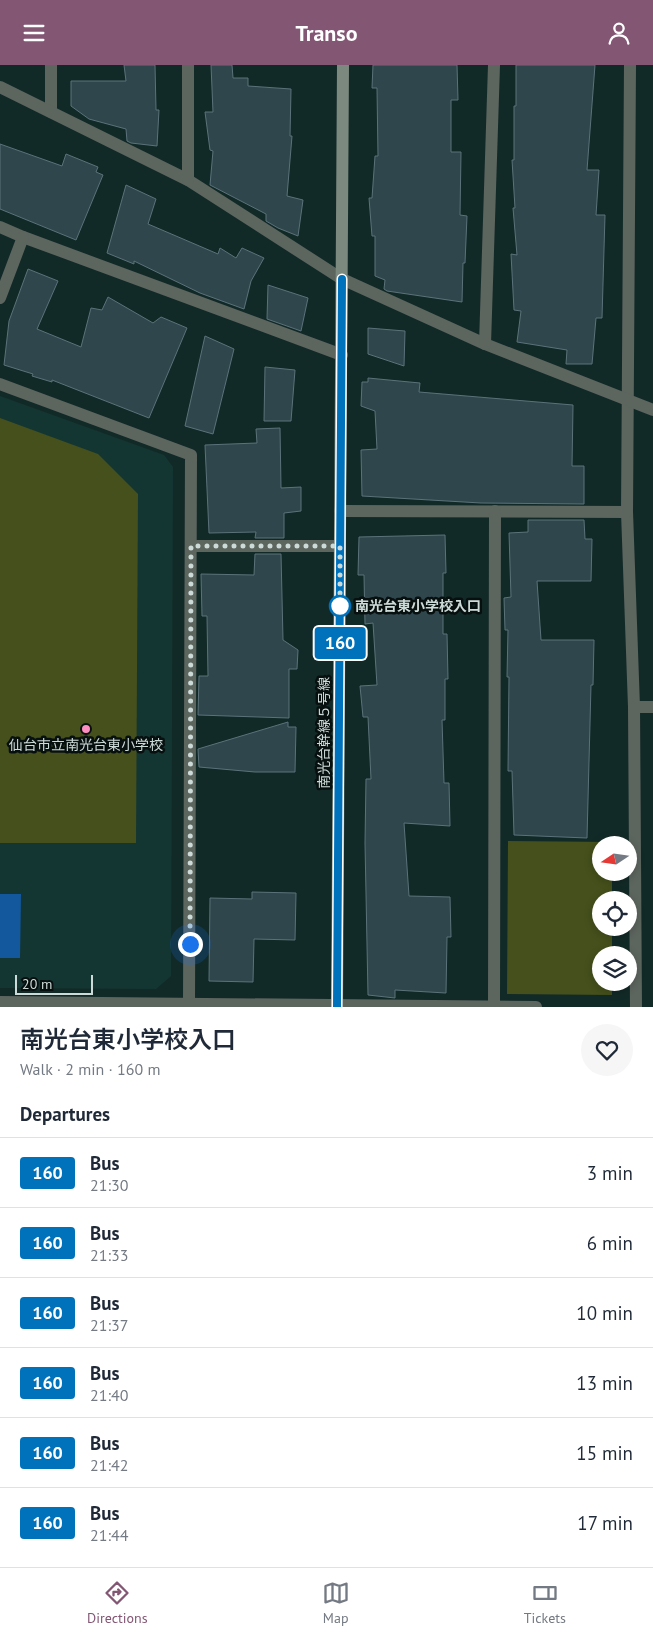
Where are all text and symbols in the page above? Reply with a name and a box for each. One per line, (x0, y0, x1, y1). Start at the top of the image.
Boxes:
icon: menu (20, 19, 48, 47)
text: Transo (296, 19, 357, 47)
icon: person (605, 19, 633, 47)
marker: 南光台東小学校入口 (329, 595, 351, 617)
place label: 南光台東小学校入口 (355, 597, 481, 615)
line badge: 160 (311, 627, 369, 659)
text: 160 (325, 631, 355, 654)
street label: 南光台幹線５号線 (315, 677, 333, 789)
marker: 仙台市立南光台東小学校 (80, 723, 92, 735)
place label: 仙台市立南光台東小学校 (9, 736, 163, 754)
north arrow (592, 836, 638, 881)
map controls (592, 836, 637, 991)
button: locate (592, 891, 637, 936)
your location (178, 932, 203, 957)
button: layers (592, 946, 637, 991)
scale bar (15, 972, 92, 995)
text: 20 m (22, 975, 52, 993)
text: 南光台東小学校入口 (20, 1024, 236, 1055)
button: heart (581, 1024, 633, 1076)
text: Walk · 2 min · 160 m (20, 1059, 160, 1079)
text: Departures (20, 1102, 110, 1126)
text: Bus (90, 1151, 119, 1175)
text: 160 (32, 1161, 63, 1184)
text: 3 min (587, 1161, 633, 1185)
text: 21:30 (90, 1175, 128, 1195)
text: Bus (90, 1221, 119, 1245)
text: 160 (32, 1231, 63, 1254)
text: 6 min (587, 1231, 633, 1255)
text: 21:33 (90, 1245, 128, 1265)
text: Bus (90, 1291, 119, 1315)
text: 160 (32, 1301, 63, 1324)
text: 10 min (576, 1301, 633, 1325)
text: 21:37 (90, 1315, 128, 1335)
text: Bus (90, 1361, 119, 1385)
text: 160 (32, 1371, 63, 1394)
text: 13 min (576, 1371, 633, 1395)
text: 21:40 (90, 1385, 128, 1405)
text: Bus (90, 1431, 119, 1455)
text: 160 (32, 1441, 63, 1464)
text: 15 min (576, 1441, 633, 1465)
text: 21:42 (90, 1455, 128, 1475)
text: Bus (90, 1501, 119, 1525)
text: 160 (32, 1511, 63, 1534)
text: 17 min (577, 1511, 633, 1535)
text: 21:44 (90, 1525, 128, 1545)
tab: Directions (87, 1579, 148, 1627)
tab: Map (322, 1579, 350, 1627)
tab: Tickets (524, 1579, 566, 1627)

